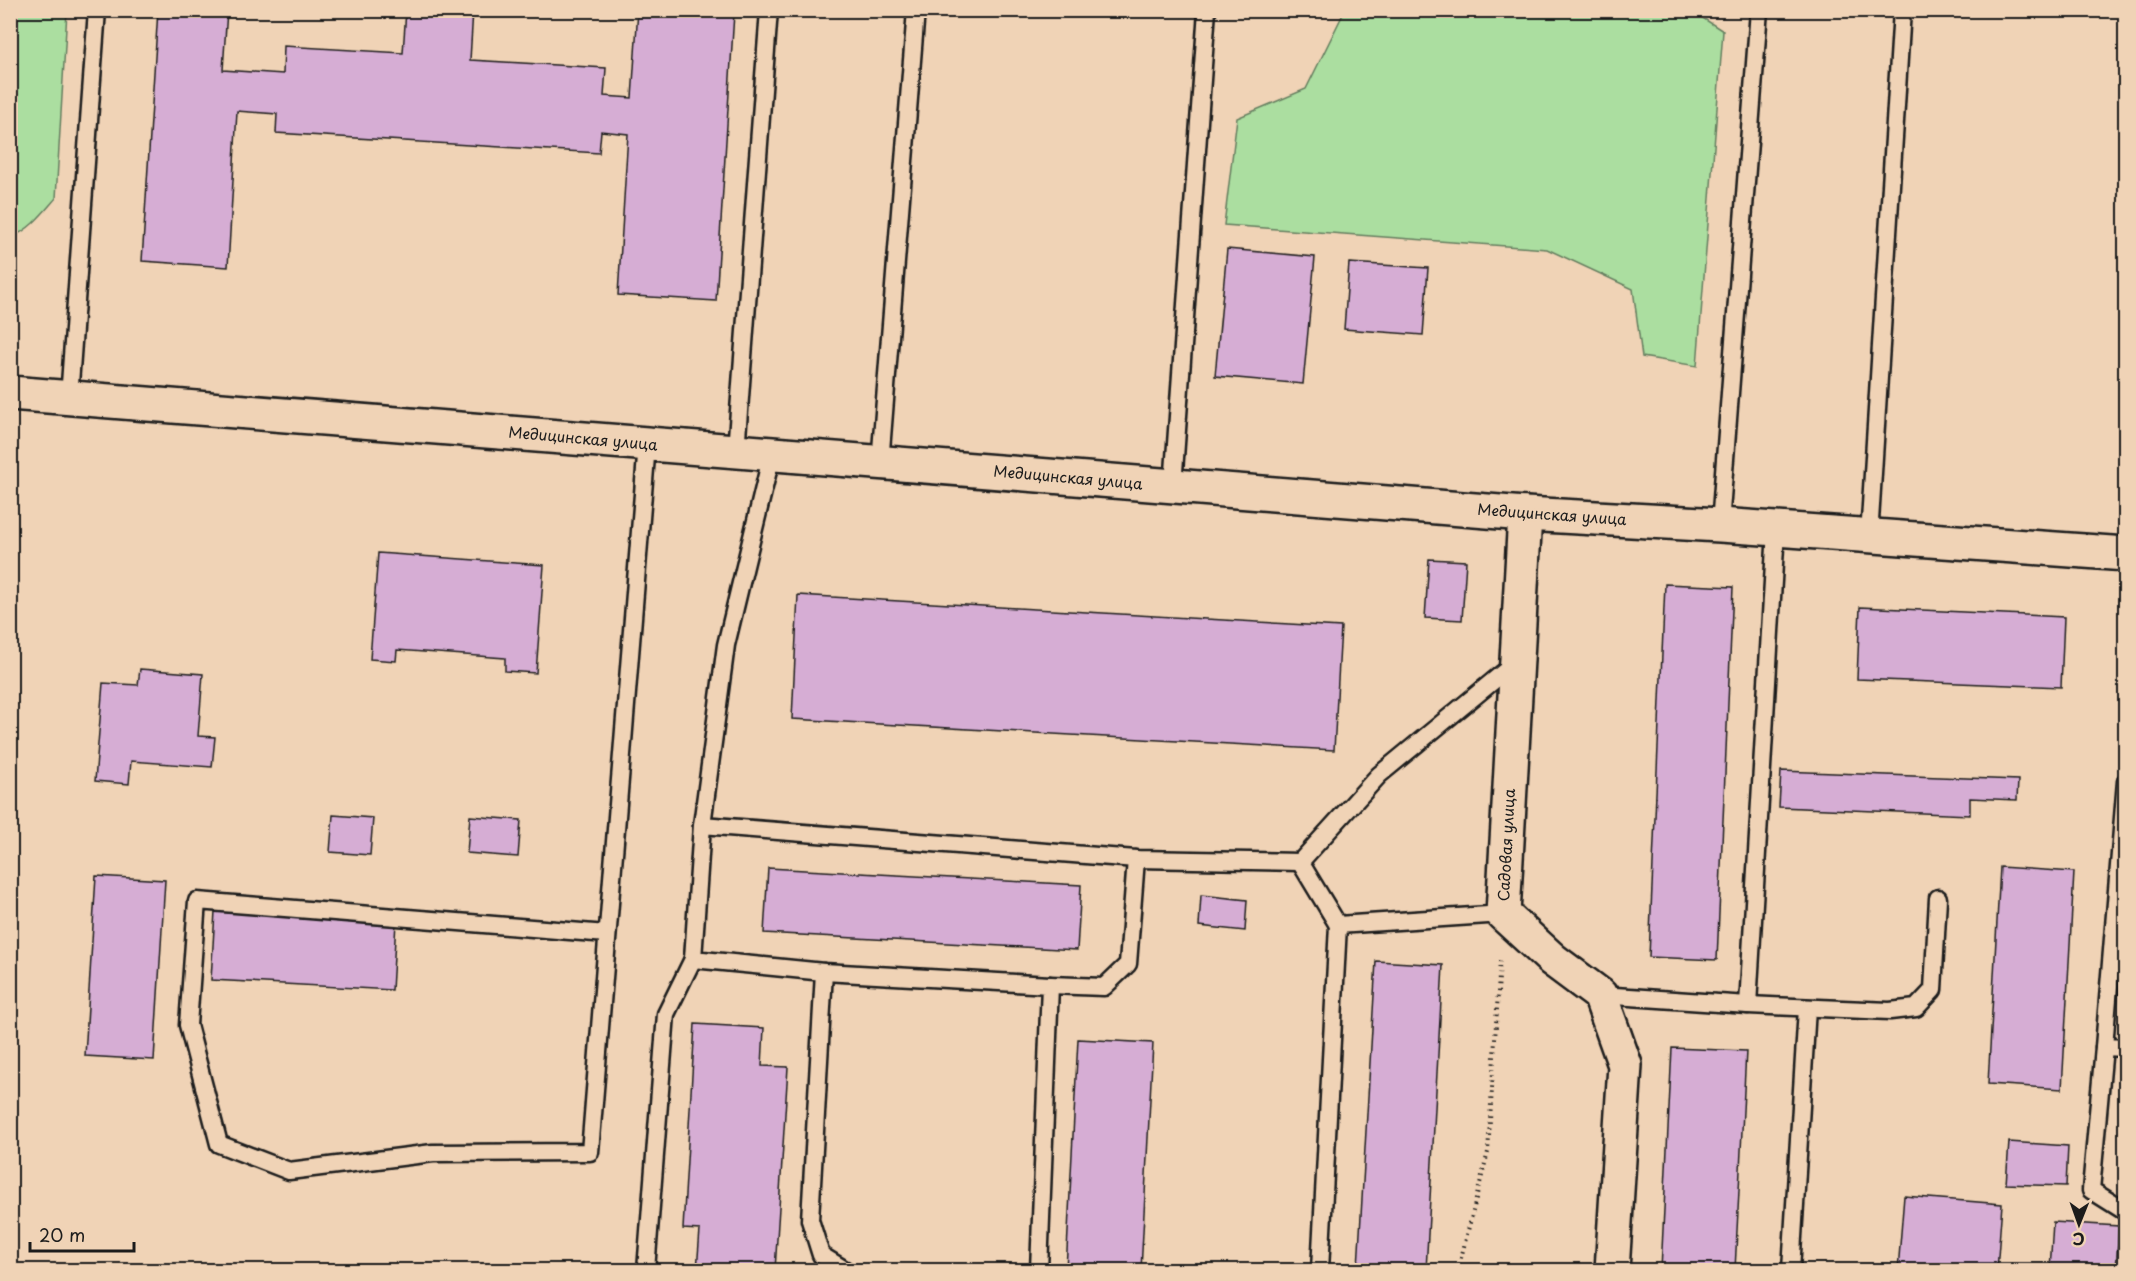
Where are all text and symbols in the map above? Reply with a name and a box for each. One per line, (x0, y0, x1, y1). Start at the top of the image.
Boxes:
street label: Медицинская улица (508, 420, 659, 456)
street label: Медицинская улица (993, 459, 1144, 495)
street label: Медицинская улица (1477, 497, 1628, 530)
street label: Садовая улица (1491, 787, 1520, 902)
north arrow (2049, 1194, 2109, 1254)
scale bar (30, 1215, 134, 1253)
text: 20 m (39, 1221, 85, 1248)
text: С (2072, 1228, 2085, 1252)

